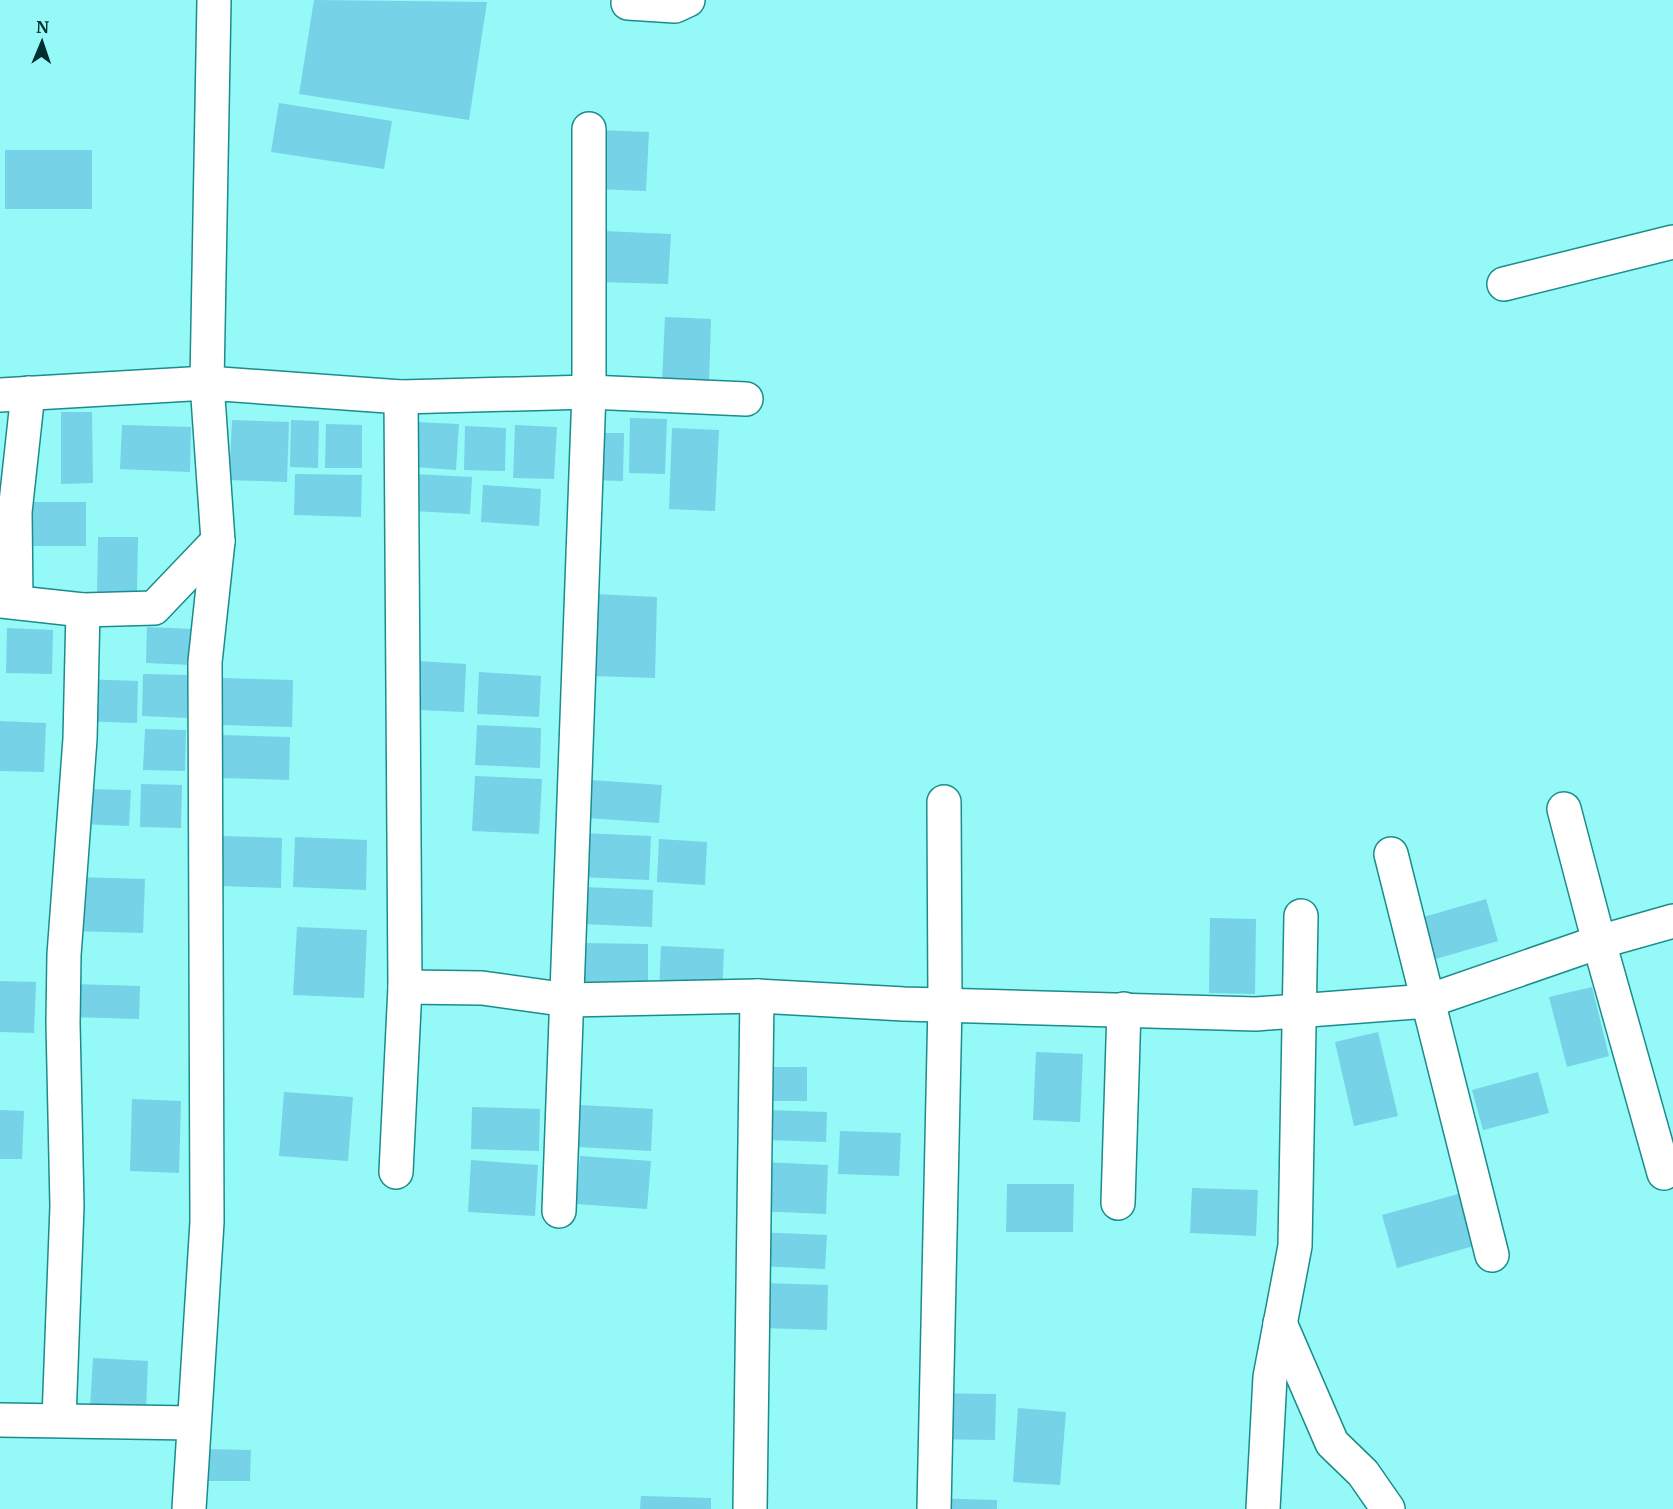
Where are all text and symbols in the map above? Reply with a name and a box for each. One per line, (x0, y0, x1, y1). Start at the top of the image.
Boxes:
north arrow (12, 12, 72, 72)
text: N (36, 17, 50, 37)

